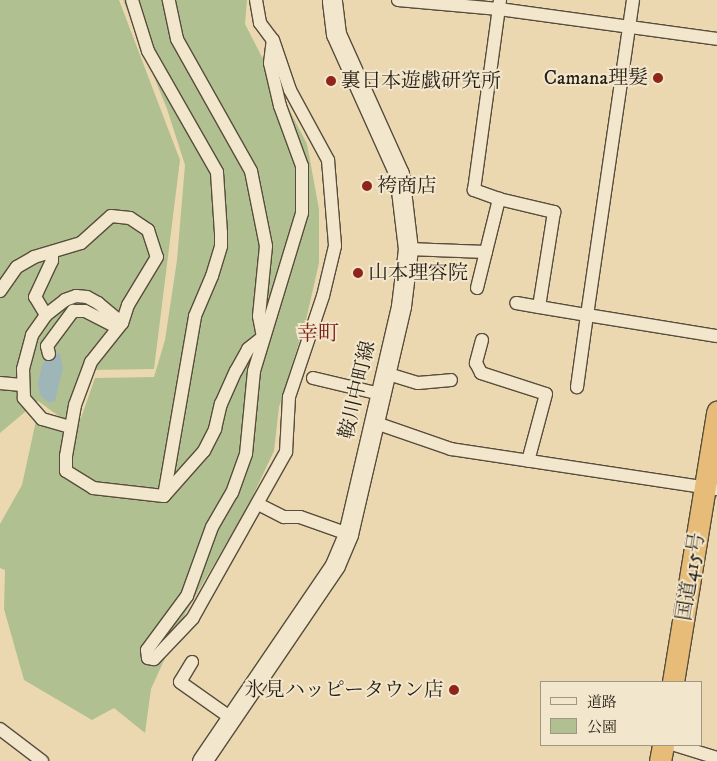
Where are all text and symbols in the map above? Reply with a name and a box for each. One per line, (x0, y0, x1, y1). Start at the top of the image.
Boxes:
place label: Camana理髮 (544, 66, 648, 90)
place label: 裏日本遊戯研究所 (341, 69, 501, 93)
marker: Camana理髮 (652, 72, 664, 84)
marker: 裏日本遊戯研究所 (325, 75, 337, 87)
place label: 袴商店 (377, 174, 437, 198)
marker: 袴商店 (361, 180, 373, 192)
place label: 山本理容院 (368, 261, 468, 285)
marker: 山本理容院 (352, 267, 364, 279)
district label: 幸町 (297, 321, 339, 347)
street label: 鞍川中町線 (335, 339, 381, 441)
street label: 国道415号 (672, 531, 710, 623)
place label: 氷見ハッピータウン店 (245, 678, 444, 702)
legend (540, 681, 702, 746)
marker: 氷見ハッピータウン店 (448, 684, 460, 696)
text: 道路 (587, 693, 617, 712)
text: 公園 (587, 718, 617, 737)

